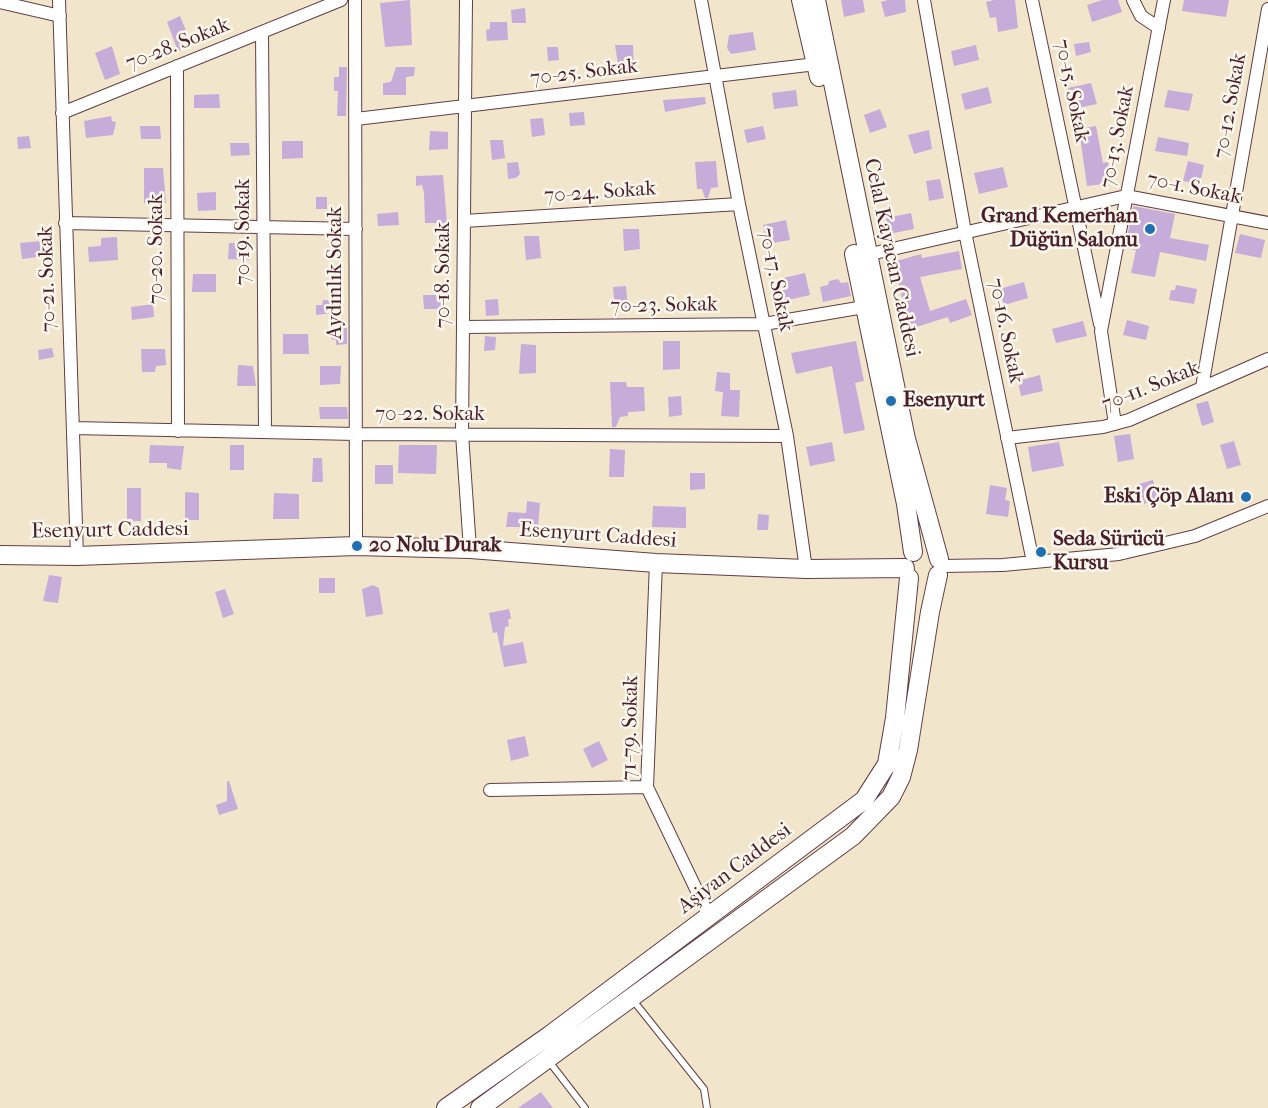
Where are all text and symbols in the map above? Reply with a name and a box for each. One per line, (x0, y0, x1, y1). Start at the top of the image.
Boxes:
street label: 70-28. Sokak (122, 13, 234, 77)
street label: 70-15. Sokak (1048, 37, 1094, 145)
street label: 70-12. Sokak (1209, 51, 1253, 161)
street label: 70-25. Sokak (529, 54, 639, 92)
street label: 70-13. Sokak (1096, 83, 1140, 191)
street label: Celal Kayacan Caddesi (858, 156, 924, 360)
street label: 70-1. Sokak (1145, 167, 1243, 211)
street label: 70-24. Sokak (543, 177, 657, 209)
street label: 70-19. Sokak (231, 179, 257, 285)
street label: 70-20. Sokak (144, 194, 170, 304)
place label: Grand Kemerhan Düğün Salonu (981, 204, 1138, 254)
street label: Aydınlık Sokak (323, 206, 349, 340)
street label: 70-18. Sokak (431, 222, 457, 328)
marker: Grand Kemerhan Düğün Salonu (1143, 222, 1157, 236)
street label: 70-21. Sokak (34, 225, 62, 333)
street label: 70-17. Sokak (752, 226, 798, 334)
street label: 70-16. Sokak (982, 276, 1028, 386)
street label: 70-23. Sokak (610, 292, 718, 320)
street label: 70-11. Sokak (1098, 356, 1204, 418)
place label: Esenyurt (903, 388, 985, 414)
marker: Esenyurt (884, 394, 898, 408)
street label: 70-22. Sokak (375, 402, 485, 428)
place label: Eski Çöp Alanı (1104, 484, 1234, 510)
marker: Eski Çöp Alanı (1239, 490, 1253, 504)
street label: Esenyurt Caddesi (31, 517, 189, 545)
street label: Esenyurt Caddesi (518, 518, 678, 554)
place label: Seda Sürücü Kursu (1053, 527, 1164, 577)
place label: 20 Nolu Durak (369, 533, 501, 559)
marker: 20 Nolu Durak (350, 539, 364, 553)
marker: Seda Sürücü Kursu (1034, 545, 1048, 559)
street label: 71-79. Sokak (617, 675, 645, 781)
street label: Aşiyan Caddesi (673, 818, 797, 920)

